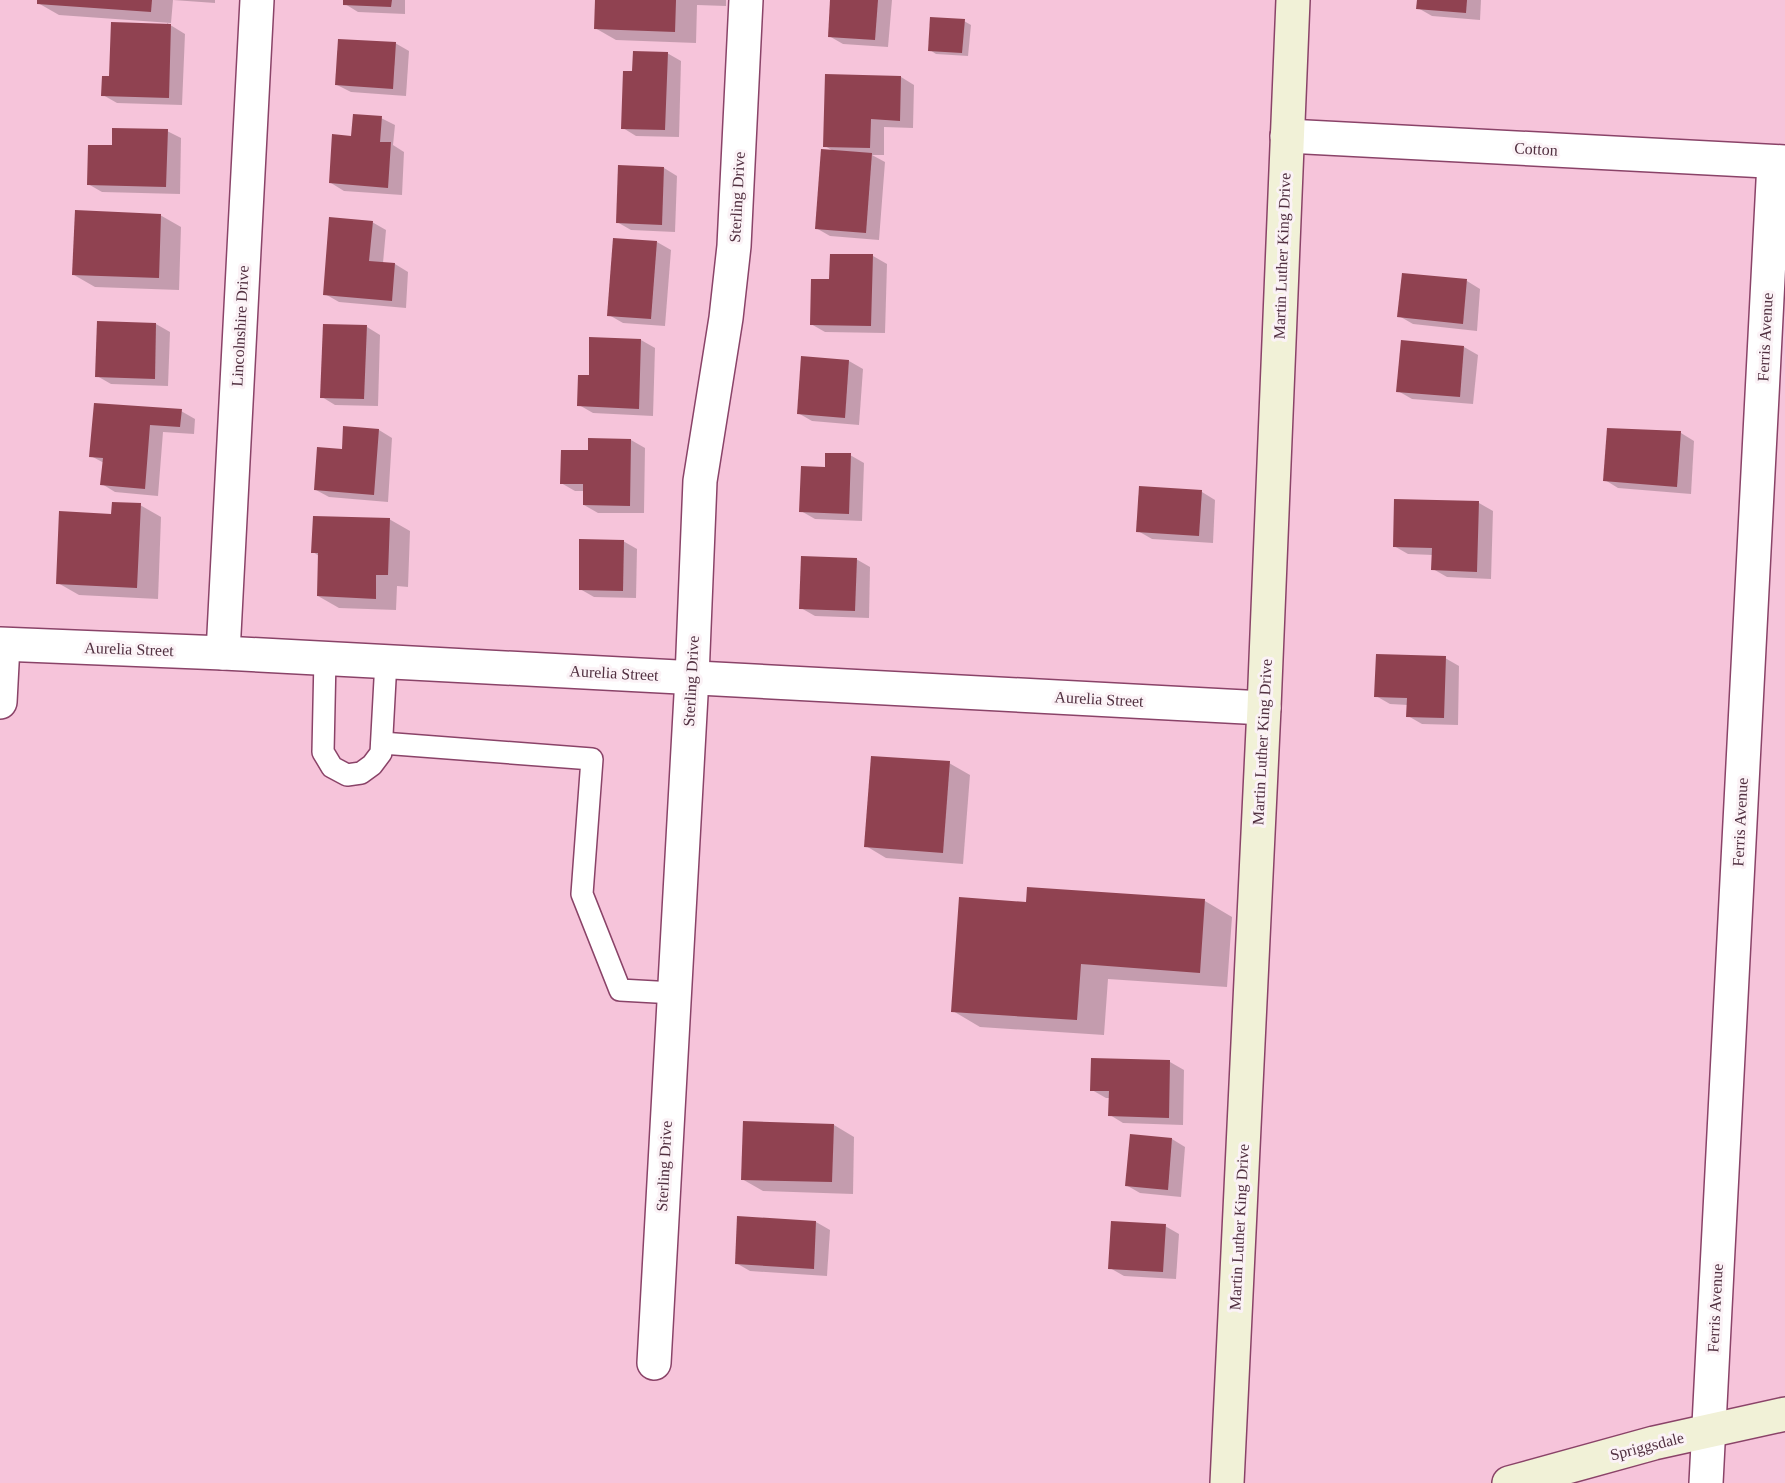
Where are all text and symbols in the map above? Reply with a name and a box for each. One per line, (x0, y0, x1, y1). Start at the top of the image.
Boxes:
street label: Cotton (1514, 139, 1558, 159)
street label: Sterling Drive (726, 151, 749, 243)
street label: Martin Luther King Drive (1271, 172, 1294, 340)
street label: Lincolnshire Drive (228, 265, 252, 387)
street label: Ferris Avenue (1754, 292, 1776, 382)
street label: Sterling Drive (680, 635, 703, 727)
street label: Aurelia Street (84, 639, 174, 659)
street label: Martin Luther King Drive (1249, 658, 1276, 826)
street label: Aurelia Street (569, 662, 660, 684)
street label: Aurelia Street (1054, 688, 1145, 710)
street label: Ferris Avenue (1729, 777, 1751, 867)
street label: Sterling Drive (653, 1120, 676, 1212)
street label: Martin Luther King Drive (1226, 1143, 1253, 1311)
street label: Ferris Avenue (1704, 1263, 1726, 1353)
street label: Spriggsdale (1608, 1429, 1686, 1464)

